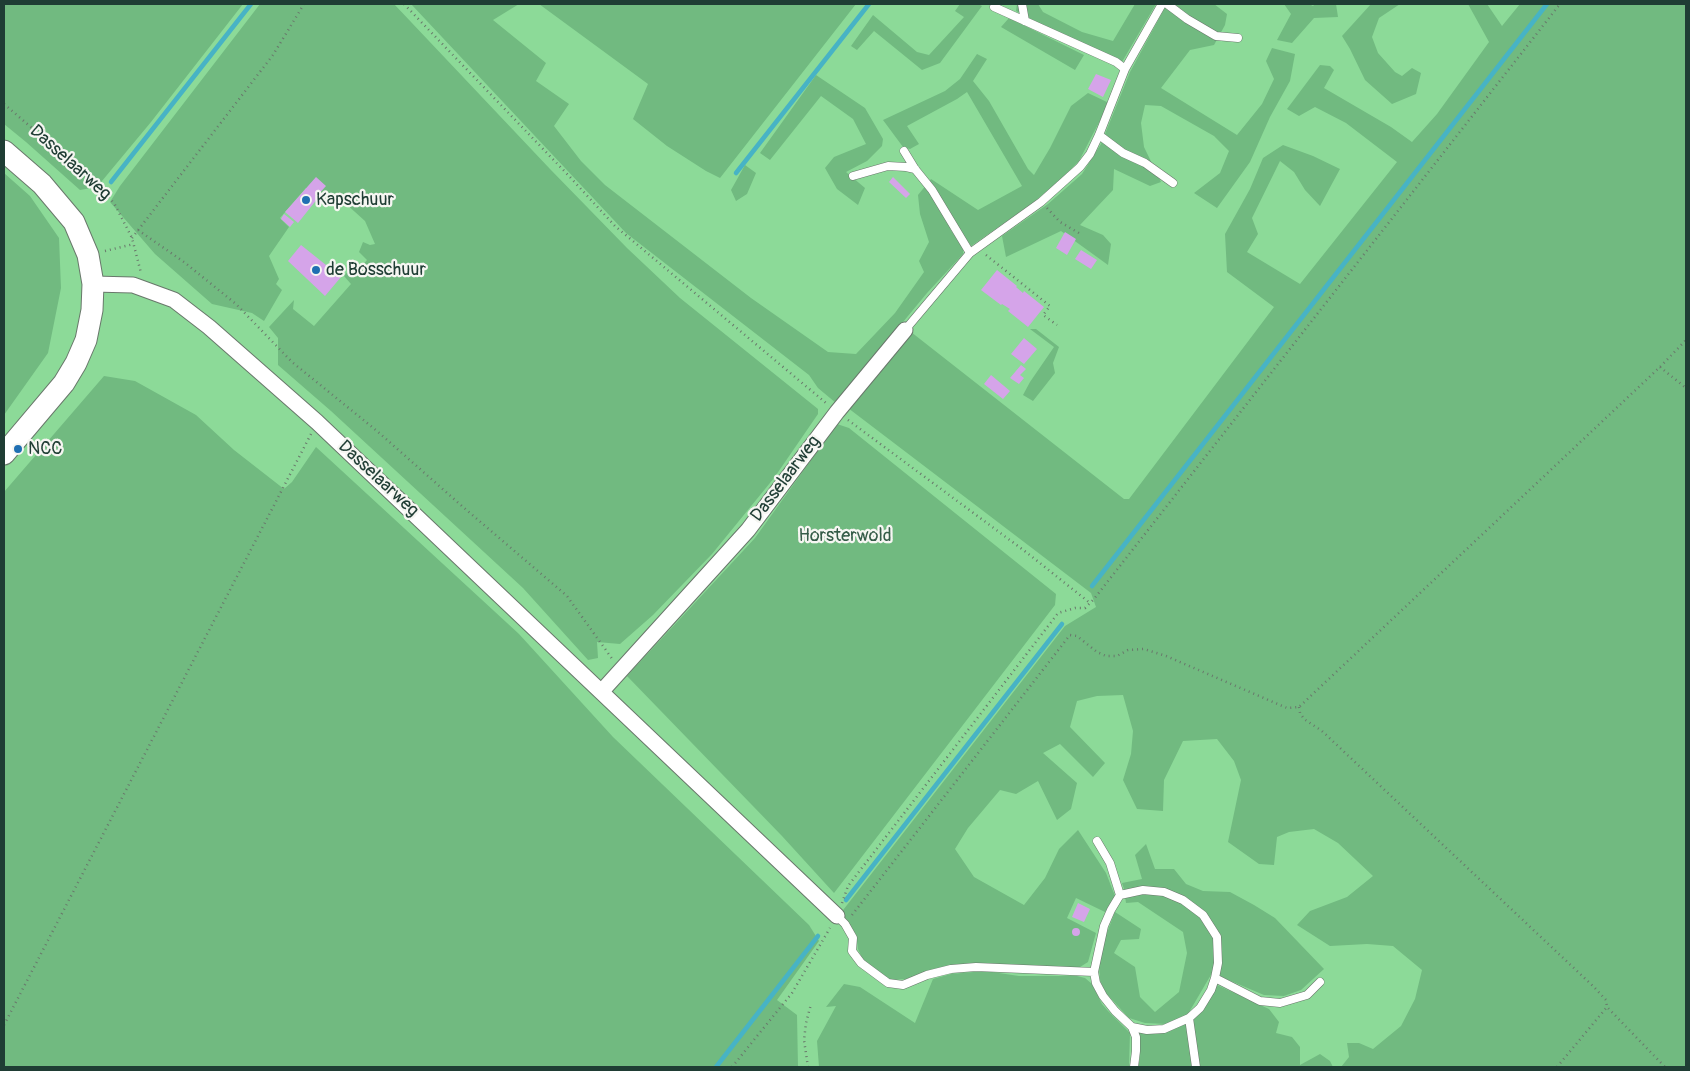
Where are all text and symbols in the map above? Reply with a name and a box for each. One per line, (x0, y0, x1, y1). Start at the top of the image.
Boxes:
street label: Dasselaarweg (25, 121, 115, 205)
place label: Kapschuur (316, 189, 394, 211)
marker: Kapschuur (300, 194, 312, 206)
place label: de Bosschuur (326, 259, 426, 281)
marker: de Bosschuur (310, 264, 322, 276)
street label: Dasselaarweg (747, 432, 825, 526)
street label: Dasselaarweg (333, 436, 423, 522)
place label: NCC (28, 438, 62, 460)
marker: NCC (12, 443, 24, 455)
park label: Horsterwold (798, 525, 892, 547)

